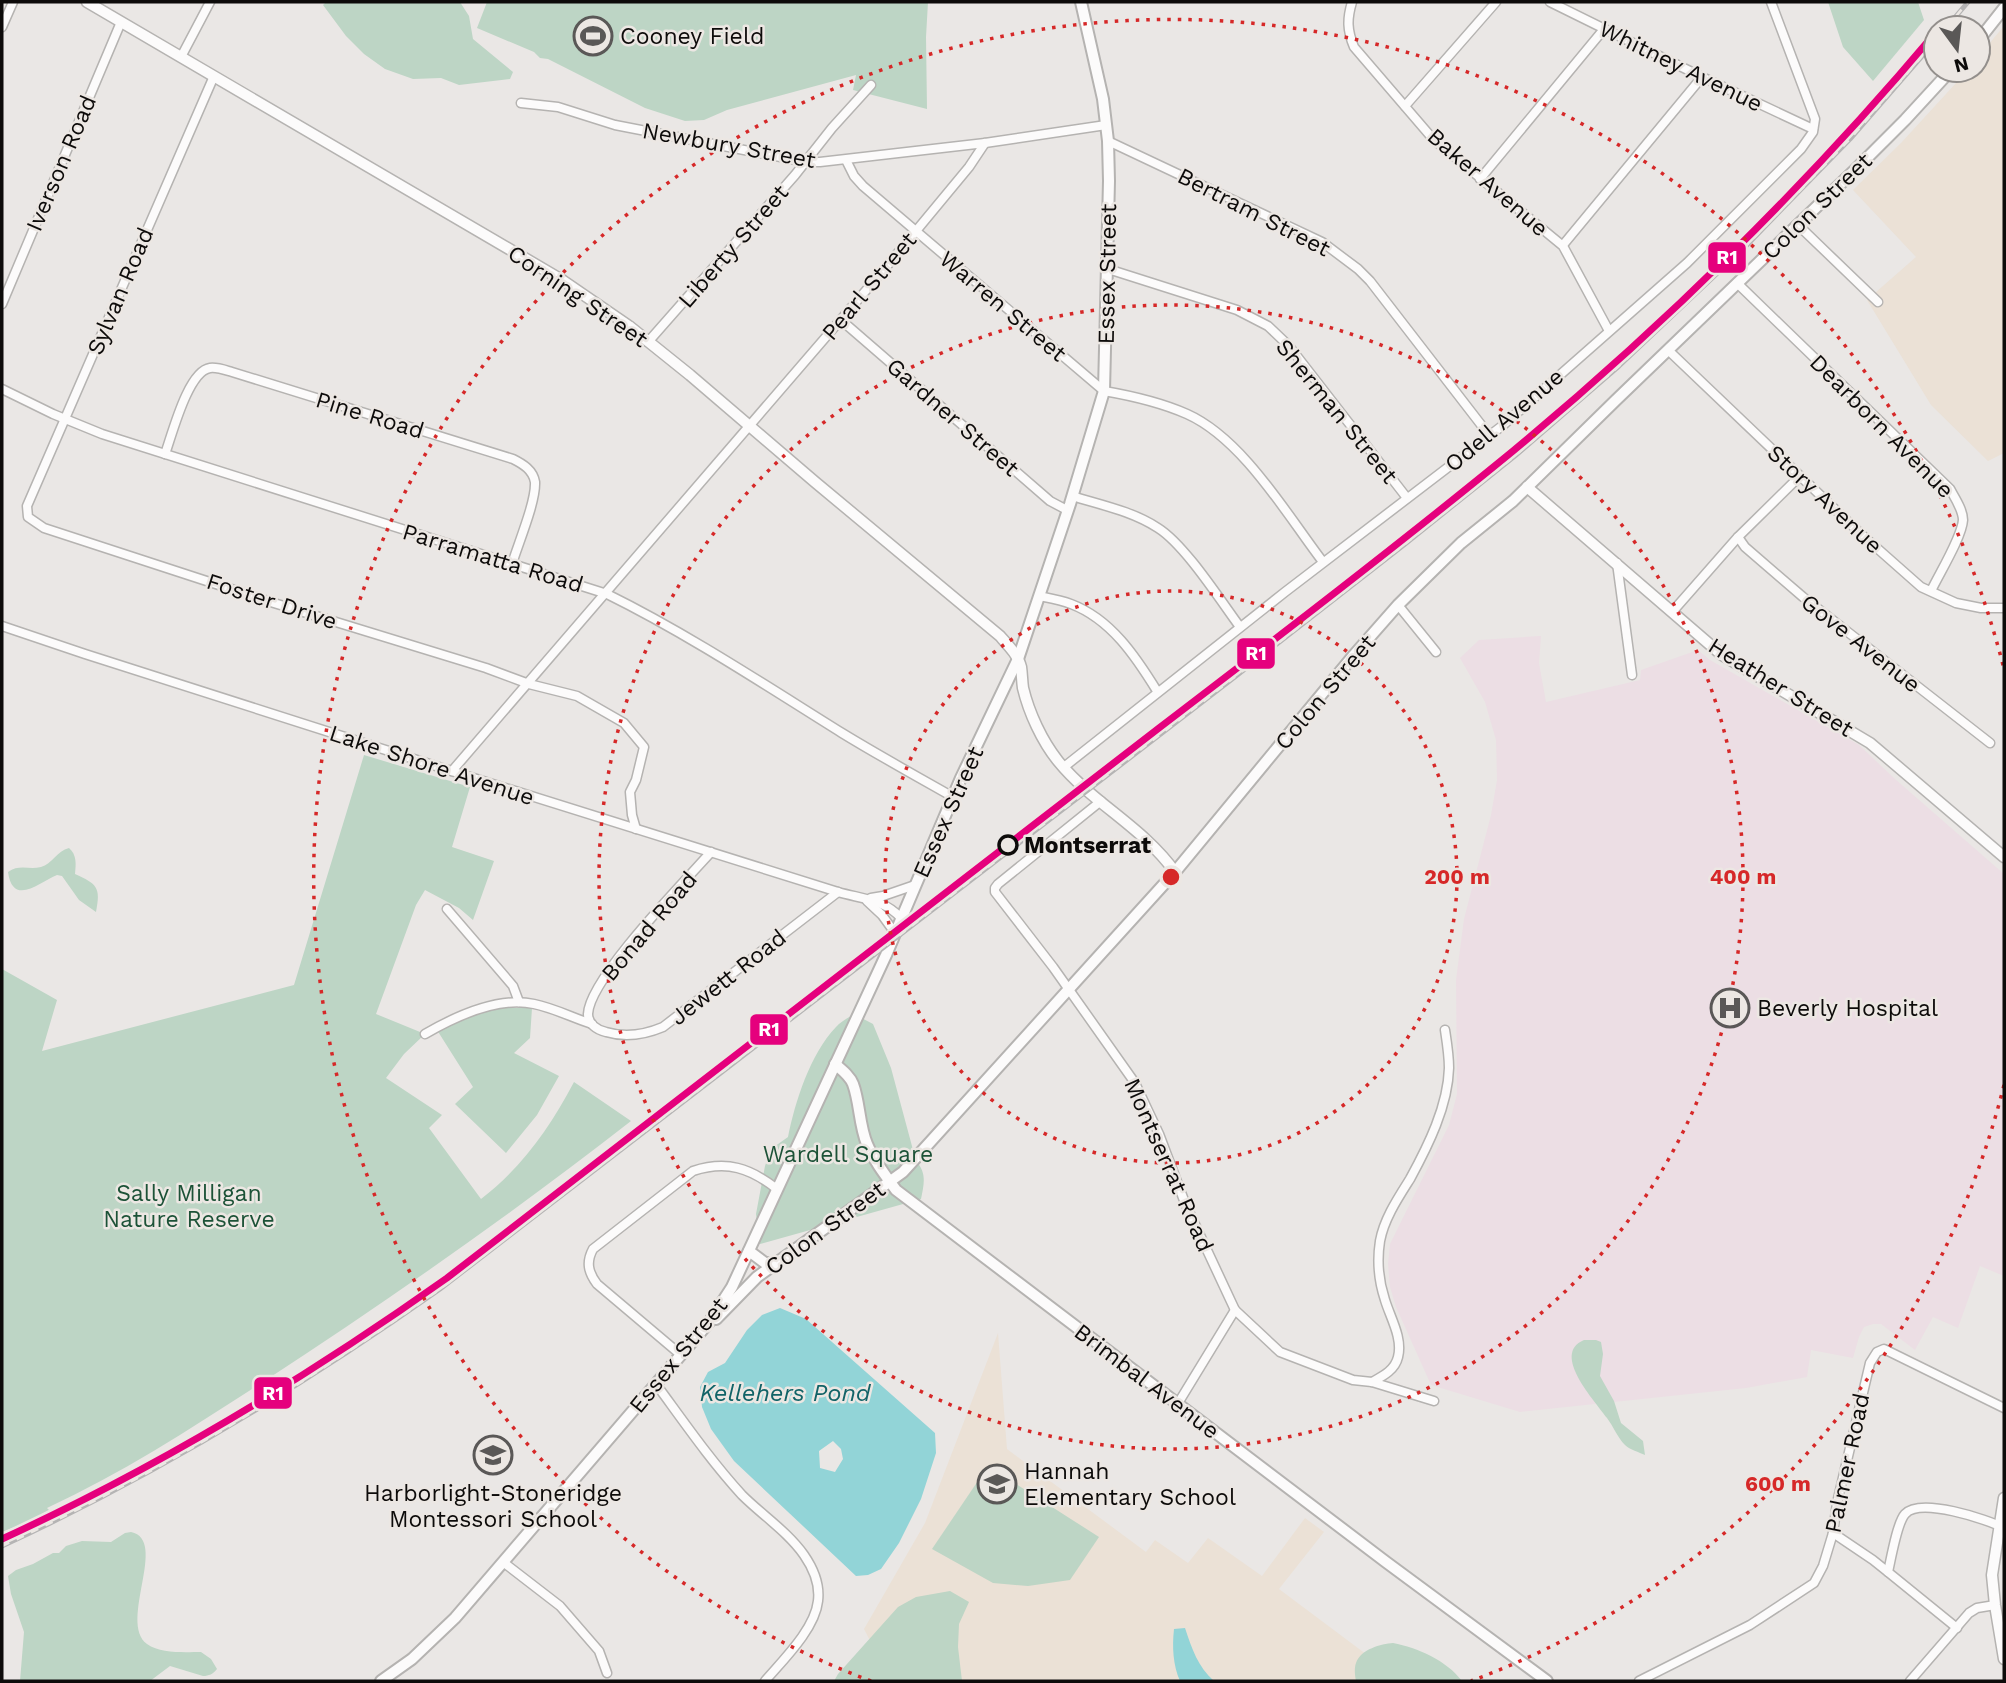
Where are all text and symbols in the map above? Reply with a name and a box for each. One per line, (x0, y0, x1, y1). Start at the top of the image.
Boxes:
north arrow (1922, 14, 1992, 84)
sports icon: Cooney Field (572, 15, 614, 57)
street label: Whitney Avenue (1595, 15, 1767, 118)
place label: Cooney Field (620, 23, 764, 50)
text: N (1951, 52, 1971, 78)
street label: Iverson Road (21, 91, 102, 235)
street label: Newbury Street (640, 117, 818, 174)
street label: Baker Avenue (1422, 123, 1554, 242)
street label: Colon Street (1757, 147, 1878, 265)
street label: Bertram Street (1173, 162, 1335, 263)
street label: Liberty Street (673, 179, 794, 313)
street label: Essex Street (1093, 203, 1122, 345)
street label: Sylvan Road (82, 224, 159, 359)
street label: Pearl Street (816, 227, 923, 346)
street label: Corning Street (503, 240, 653, 353)
line badge: R1 (1707, 241, 1747, 274)
street label: Warren Street (934, 246, 1072, 367)
text: R1 (1716, 246, 1738, 269)
street label: Sherman Street (1270, 334, 1403, 489)
street label: Dearborn Avenue (1804, 349, 1959, 504)
street label: Gardner Street (881, 353, 1025, 482)
street label: Odell Avenue (1440, 363, 1569, 478)
street label: Pine Road (313, 386, 427, 445)
street label: Story Avenue (1762, 439, 1888, 559)
street label: Parramatta Road (399, 518, 586, 599)
street label: Foster Drive (203, 568, 340, 635)
street label: Gove Avenue (1796, 588, 1926, 698)
street label: Colon Street (1269, 629, 1382, 755)
street label: Heather Street (1703, 632, 1858, 743)
line badge: R1 (1236, 637, 1276, 670)
text: R1 (1245, 642, 1267, 665)
street label: Lake Shore Avenue (326, 720, 538, 811)
street label: Essex Street (908, 742, 990, 882)
place label: Montserrat (1024, 832, 1151, 859)
marker: Montserrat (998, 835, 1018, 855)
text: 200 m (1424, 864, 1490, 889)
text: 400 m (1710, 864, 1776, 889)
centre of rings (1159, 865, 1183, 889)
street label: Bonad Road (596, 866, 703, 987)
street label: Jewett Road (665, 924, 792, 1031)
hospital icon: Beverly Hospital (1709, 987, 1751, 1029)
place label: Beverly Hospital (1757, 995, 1938, 1022)
line badge: R1 (749, 1013, 789, 1046)
text: R1 (758, 1018, 780, 1041)
street label: Montserrat Road (1118, 1074, 1219, 1256)
park label: Wardell Square (763, 1141, 933, 1168)
street label: Colon Street (760, 1176, 891, 1281)
park label: Sally Milligan Nature Reserve (103, 1180, 275, 1233)
street label: Essex Street (624, 1292, 733, 1418)
street label: Brimbal Avenue (1069, 1318, 1224, 1445)
line badge: R1 (253, 1376, 293, 1410)
water label: Kellehers Pond (700, 1379, 872, 1407)
text: R1 (262, 1382, 284, 1405)
street label: Palmer Road (1820, 1391, 1875, 1535)
school or university icon: Harborlight-Stoneridge Montessori School (472, 1434, 514, 1476)
place label: Hannah Elementary School (1024, 1458, 1236, 1511)
school or university icon: Hannah Elementary School (976, 1463, 1018, 1505)
text: 600 m (1745, 1471, 1811, 1496)
place label: Harborlight-Stoneridge Montessori School (364, 1480, 622, 1533)

